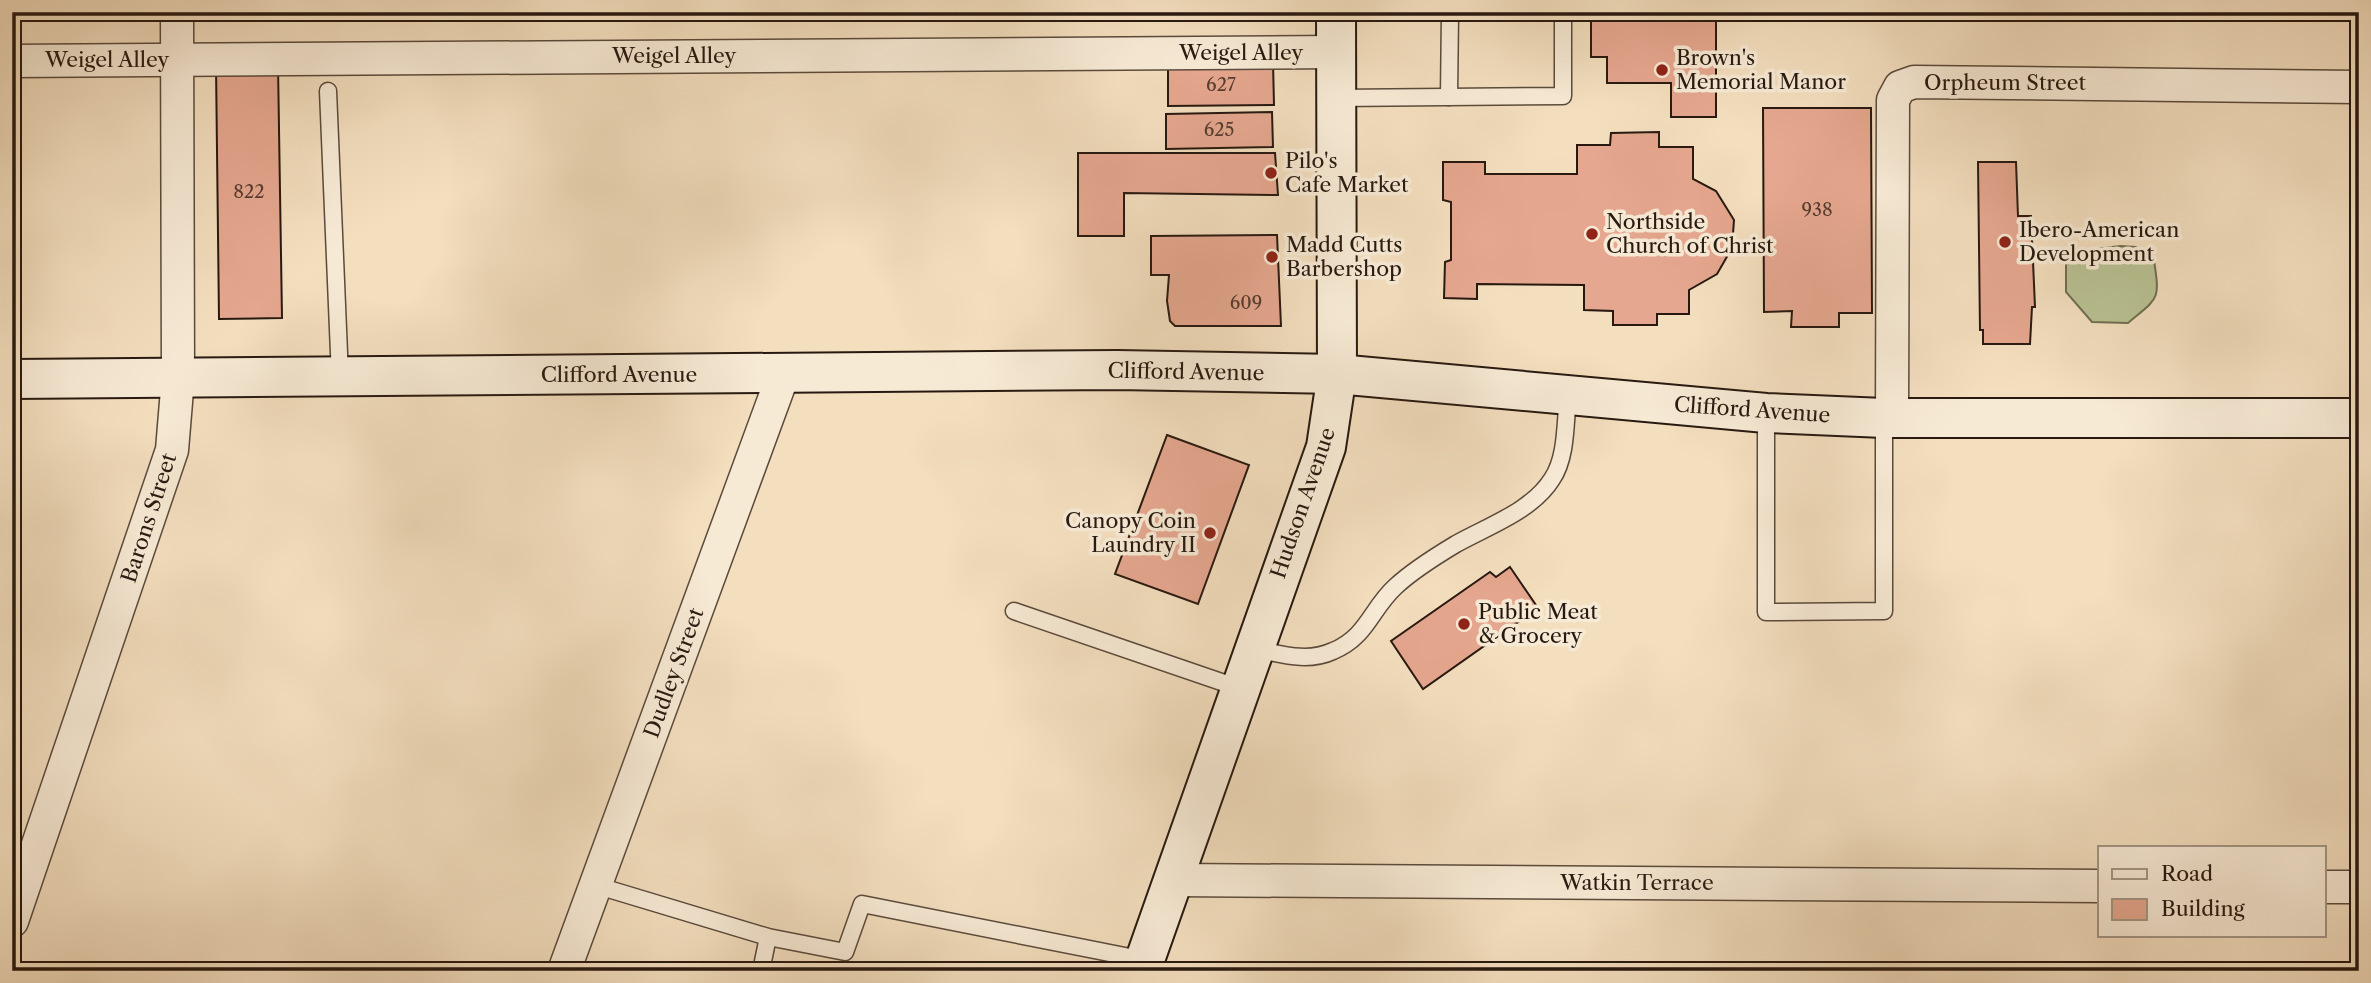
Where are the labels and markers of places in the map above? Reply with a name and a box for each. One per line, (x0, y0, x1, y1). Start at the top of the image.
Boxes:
place label: Brown's Memorial Manor (1676, 45, 1846, 94)
marker: Brown's Memorial Manor (1654, 62, 1670, 78)
place label: Pilo's Cafe Market (1285, 148, 1409, 197)
marker: Pilo's Cafe Market (1263, 165, 1279, 181)
place label: Northside Church of Christ (1606, 209, 1774, 258)
place label: Ibero-American Development (2019, 217, 2179, 266)
marker: Northside Church of Christ (1584, 226, 1600, 242)
place label: Madd Cutts Barbershop (1286, 232, 1402, 281)
marker: Ibero-American Development (1997, 234, 2013, 250)
marker: Madd Cutts Barbershop (1264, 249, 1280, 265)
place label: Canopy Coin Laundry II (1065, 508, 1196, 557)
marker: Canopy Coin Laundry II (1202, 525, 1218, 541)
place label: Public Meat & Grocery (1478, 599, 1598, 648)
marker: Public Meat & Grocery (1456, 616, 1472, 632)

